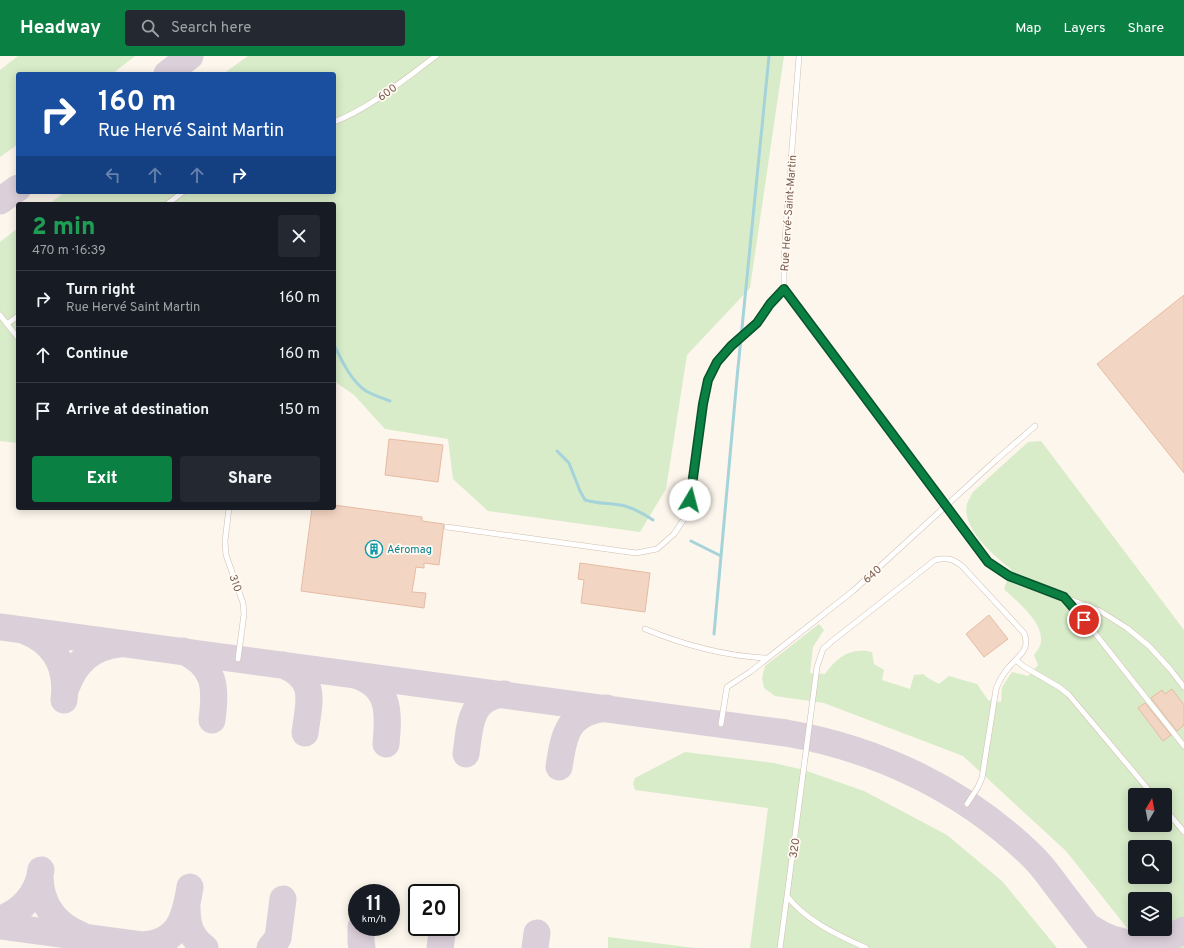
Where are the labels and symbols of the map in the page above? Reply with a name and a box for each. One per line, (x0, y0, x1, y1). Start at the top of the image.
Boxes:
street label: 600 (375, 81, 400, 105)
street label: Rue Hervé-Saint-Martin (778, 154, 800, 272)
position arrow (669, 479, 711, 521)
building icon: Aéromag (364, 539, 384, 559)
place label: Aéromag (387, 543, 432, 557)
street label: 640 (860, 563, 885, 587)
street label: 310 (226, 573, 245, 594)
pin (1067, 603, 1101, 637)
north arrow (1128, 788, 1172, 832)
street label: 320 (787, 837, 803, 859)
speed limit sign: 20 (408, 884, 460, 936)

